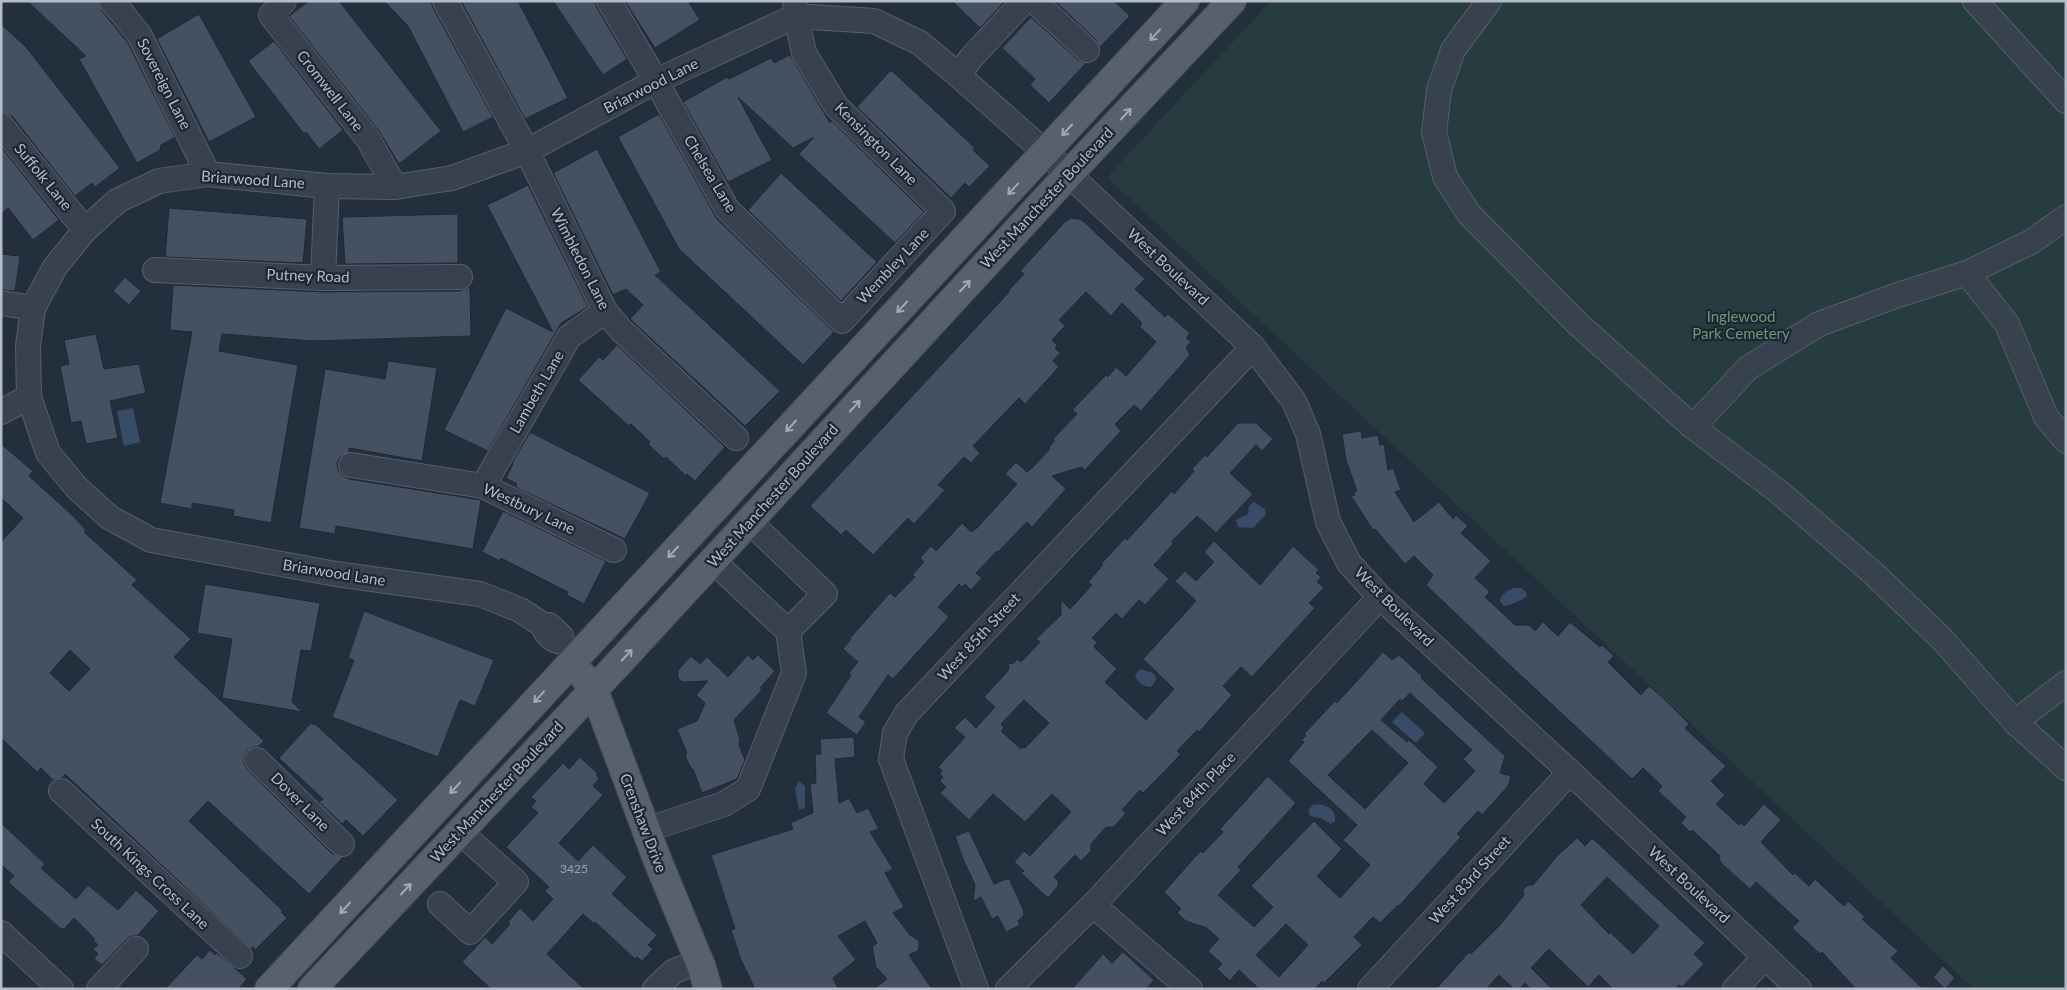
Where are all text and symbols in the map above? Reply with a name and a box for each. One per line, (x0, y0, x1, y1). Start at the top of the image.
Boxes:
one-way arrow (1149, 28, 1161, 41)
street label: Sovereign Lane (134, 35, 196, 132)
street label: Cromwell Lane (294, 46, 368, 135)
street label: Briarwood Lane (600, 53, 701, 117)
street label: Kensington Lane (832, 98, 922, 188)
one-way arrow (1120, 108, 1132, 120)
street label: West Manchester Boulevard (976, 123, 1116, 272)
one-way arrow (1061, 124, 1073, 136)
street label: Chelsea Lane (681, 132, 741, 215)
street label: Suffolk Lane (11, 139, 76, 214)
street label: Briarwood Lane (201, 166, 306, 192)
one-way arrow (1007, 182, 1019, 195)
street label: Wimbledon Lane (547, 205, 614, 313)
street label: Wembley Lane (853, 224, 932, 307)
street label: West Boulevard (1124, 224, 1213, 309)
street label: Putney Road (266, 265, 350, 285)
one-way arrow (959, 280, 971, 293)
one-way arrow (896, 301, 908, 314)
park label: Inglewood Park Cemetery (1692, 307, 1790, 342)
street label: Lambeth Lane (505, 347, 567, 436)
one-way arrow (849, 400, 861, 412)
street label: West Manchester Boulevard (703, 420, 841, 571)
one-way arrow (785, 420, 797, 433)
street label: Westbury Lane (481, 479, 578, 537)
one-way arrow (667, 546, 679, 559)
street label: Briarwood Lane (281, 555, 387, 589)
street label: West Boulevard (1351, 563, 1438, 650)
street label: West 85th Street (933, 588, 1024, 684)
one-way arrow (621, 648, 633, 661)
one-way arrow (533, 690, 545, 703)
street label: West Manchester Boulevard (426, 717, 566, 866)
street label: West 84th Place (1152, 748, 1239, 839)
street label: Dover Lane (268, 768, 334, 834)
street label: Crenshaw Drive (617, 771, 671, 875)
one-way arrow (449, 782, 461, 795)
street label: South Kings Cross Lane (88, 814, 213, 933)
street label: West 83rd Street (1425, 831, 1514, 927)
street label: West Boulevard (1645, 842, 1734, 927)
house number: 3425 (560, 861, 588, 876)
one-way arrow (400, 883, 412, 896)
one-way arrow (339, 901, 351, 914)

